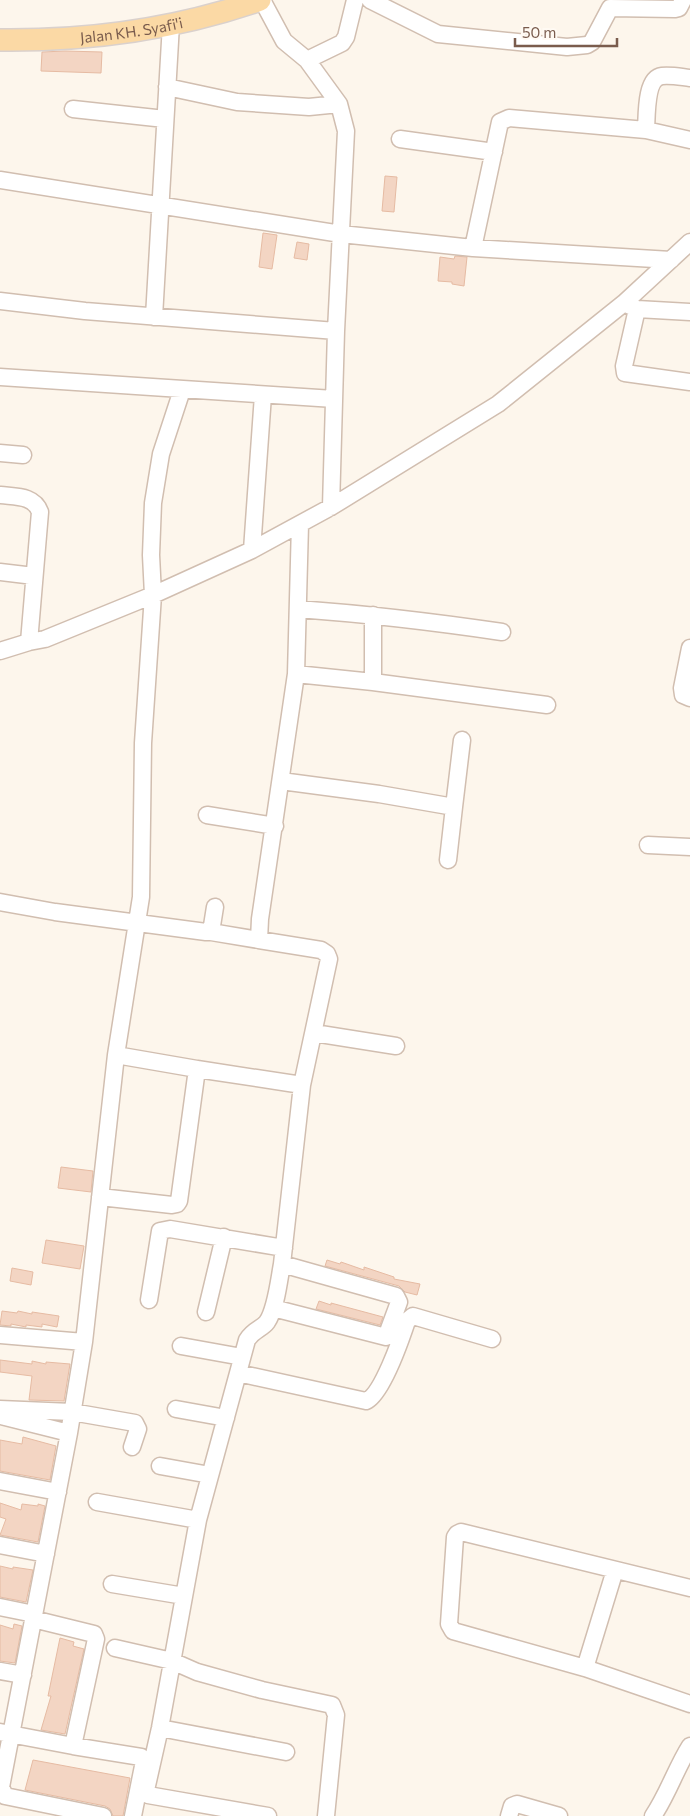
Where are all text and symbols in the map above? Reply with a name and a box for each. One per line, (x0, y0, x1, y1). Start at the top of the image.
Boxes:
street label: Jalan KH. Syafi'i (79, 13, 185, 46)
scale bar (515, 15, 618, 47)
text: 50 m (522, 23, 556, 41)

